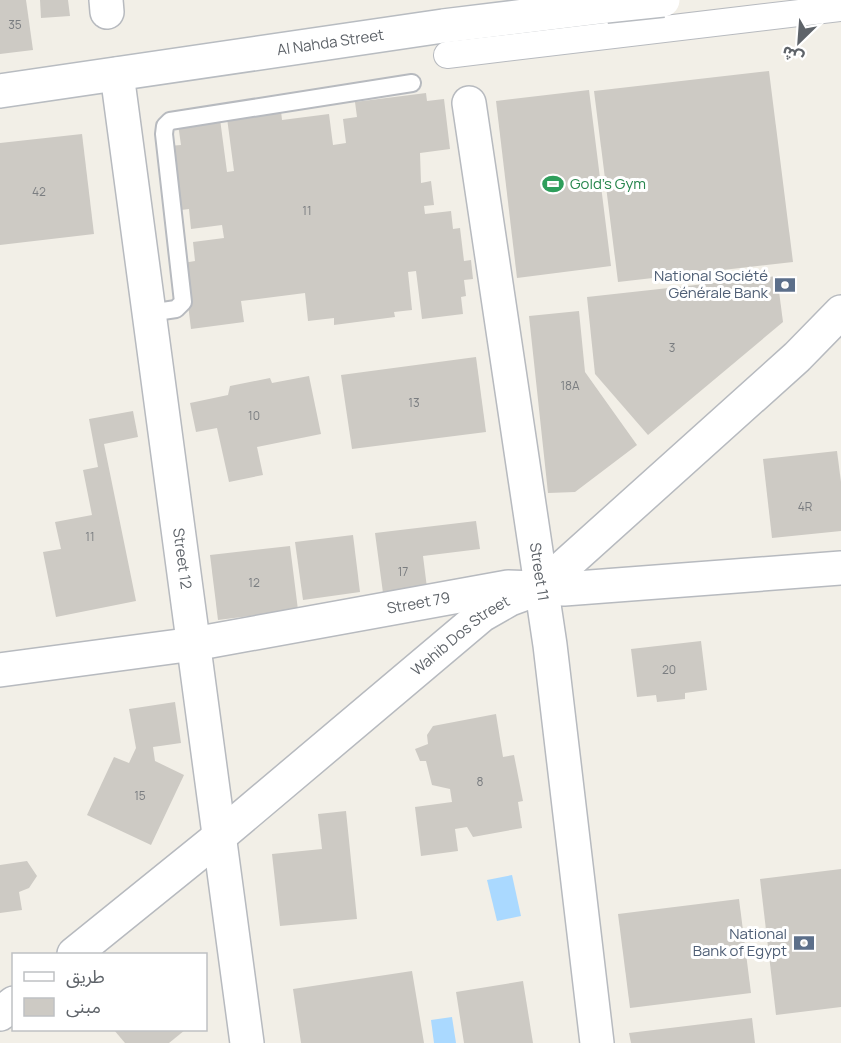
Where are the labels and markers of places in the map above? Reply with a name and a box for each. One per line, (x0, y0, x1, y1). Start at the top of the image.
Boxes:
sports icon: Gold's Gym (541, 172, 565, 196)
place label: Gold's Gym (570, 173, 646, 194)
place label: National Société Générale Bank (654, 265, 769, 303)
bank icon: National Société Générale Bank (773, 273, 797, 297)
place label: National Bank of Egypt (693, 923, 787, 961)
bank icon: National Bank of Egypt (792, 931, 816, 955)

